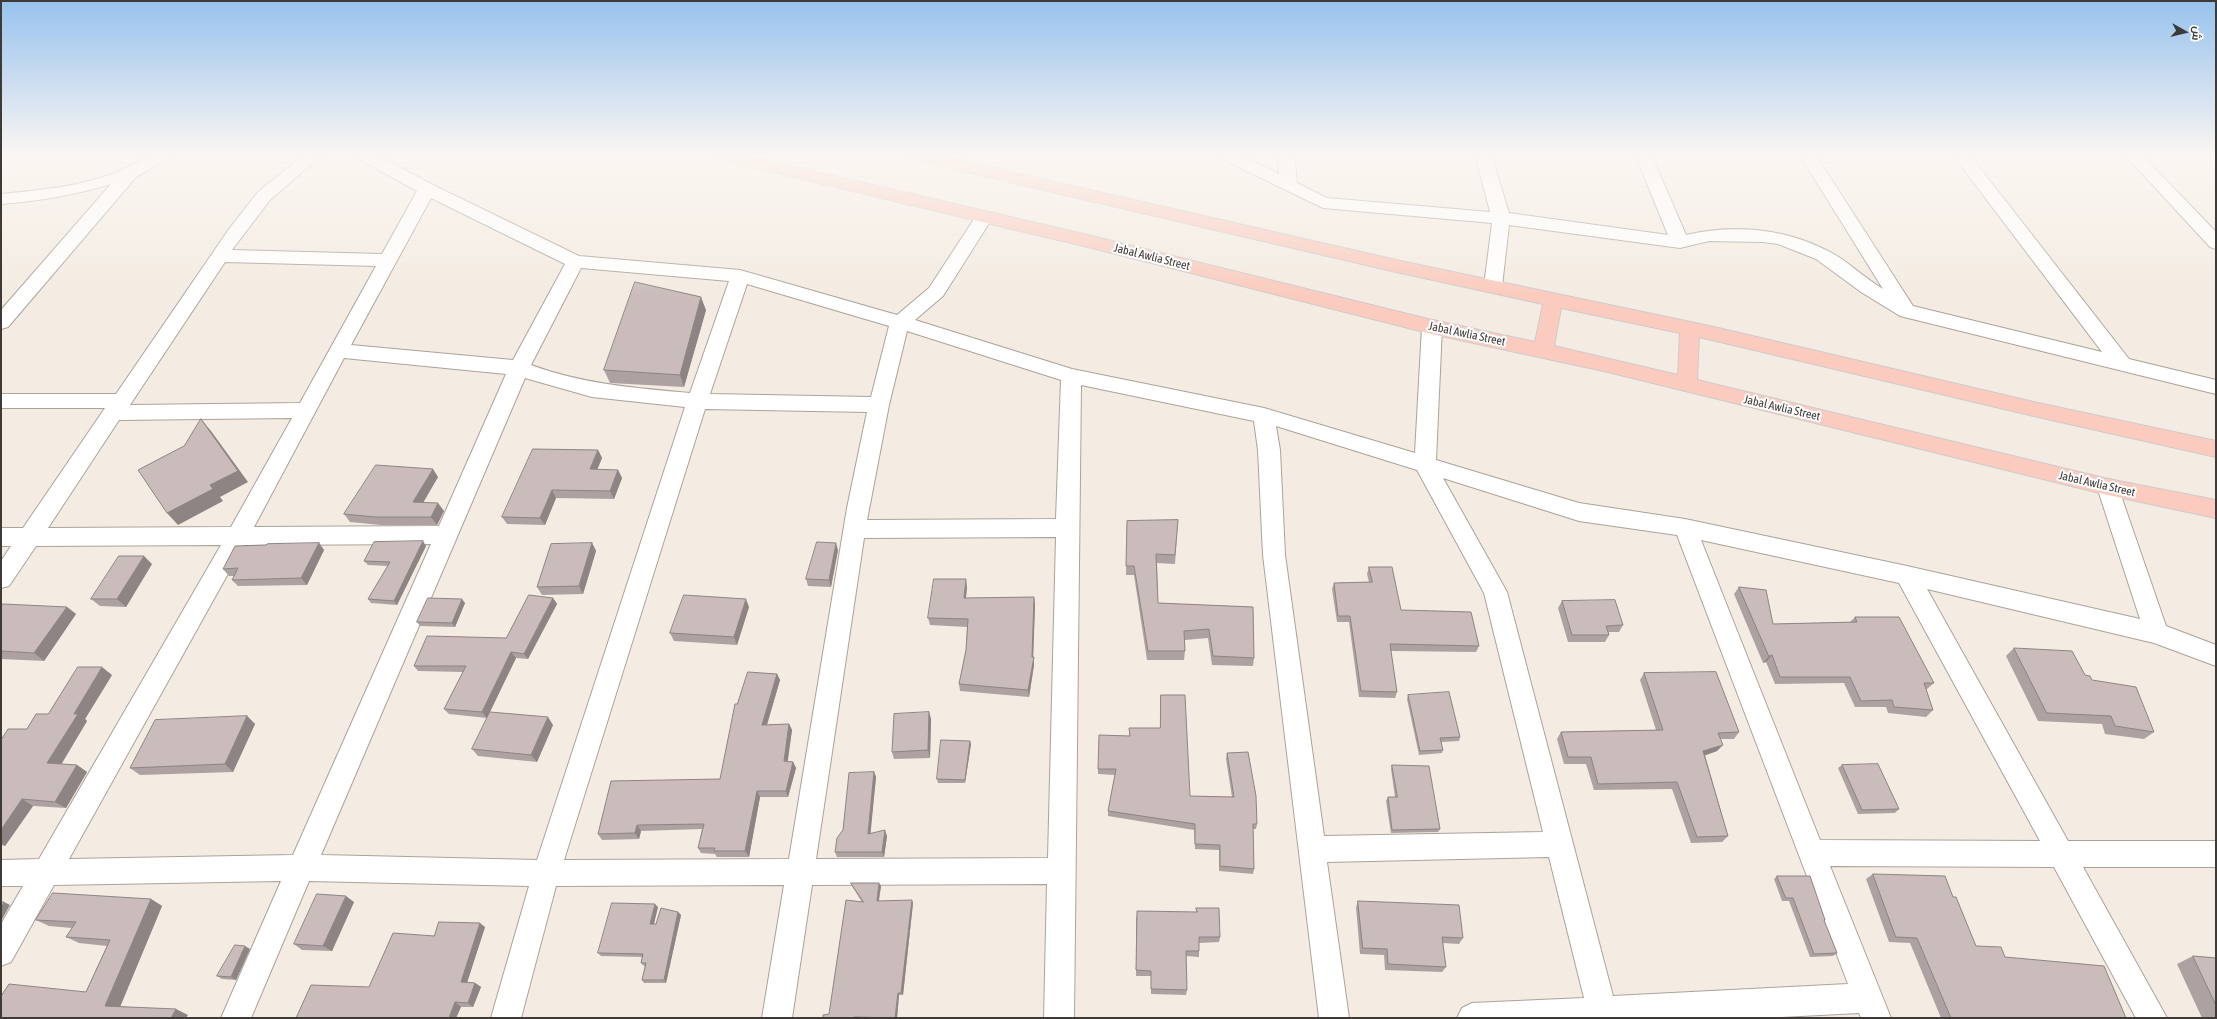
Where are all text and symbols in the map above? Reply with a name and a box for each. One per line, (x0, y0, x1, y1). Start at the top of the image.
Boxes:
north arrow (2165, 12, 2205, 52)
text: ش (2190, 26, 2204, 41)
street label: Jabal Awlia Street (1112, 241, 1192, 273)
street label: Jabal Awlia Street (1427, 319, 1507, 349)
street label: Jabal Awlia Street (1742, 392, 1822, 424)
street label: Jabal Awlia Street (2057, 468, 2137, 500)

